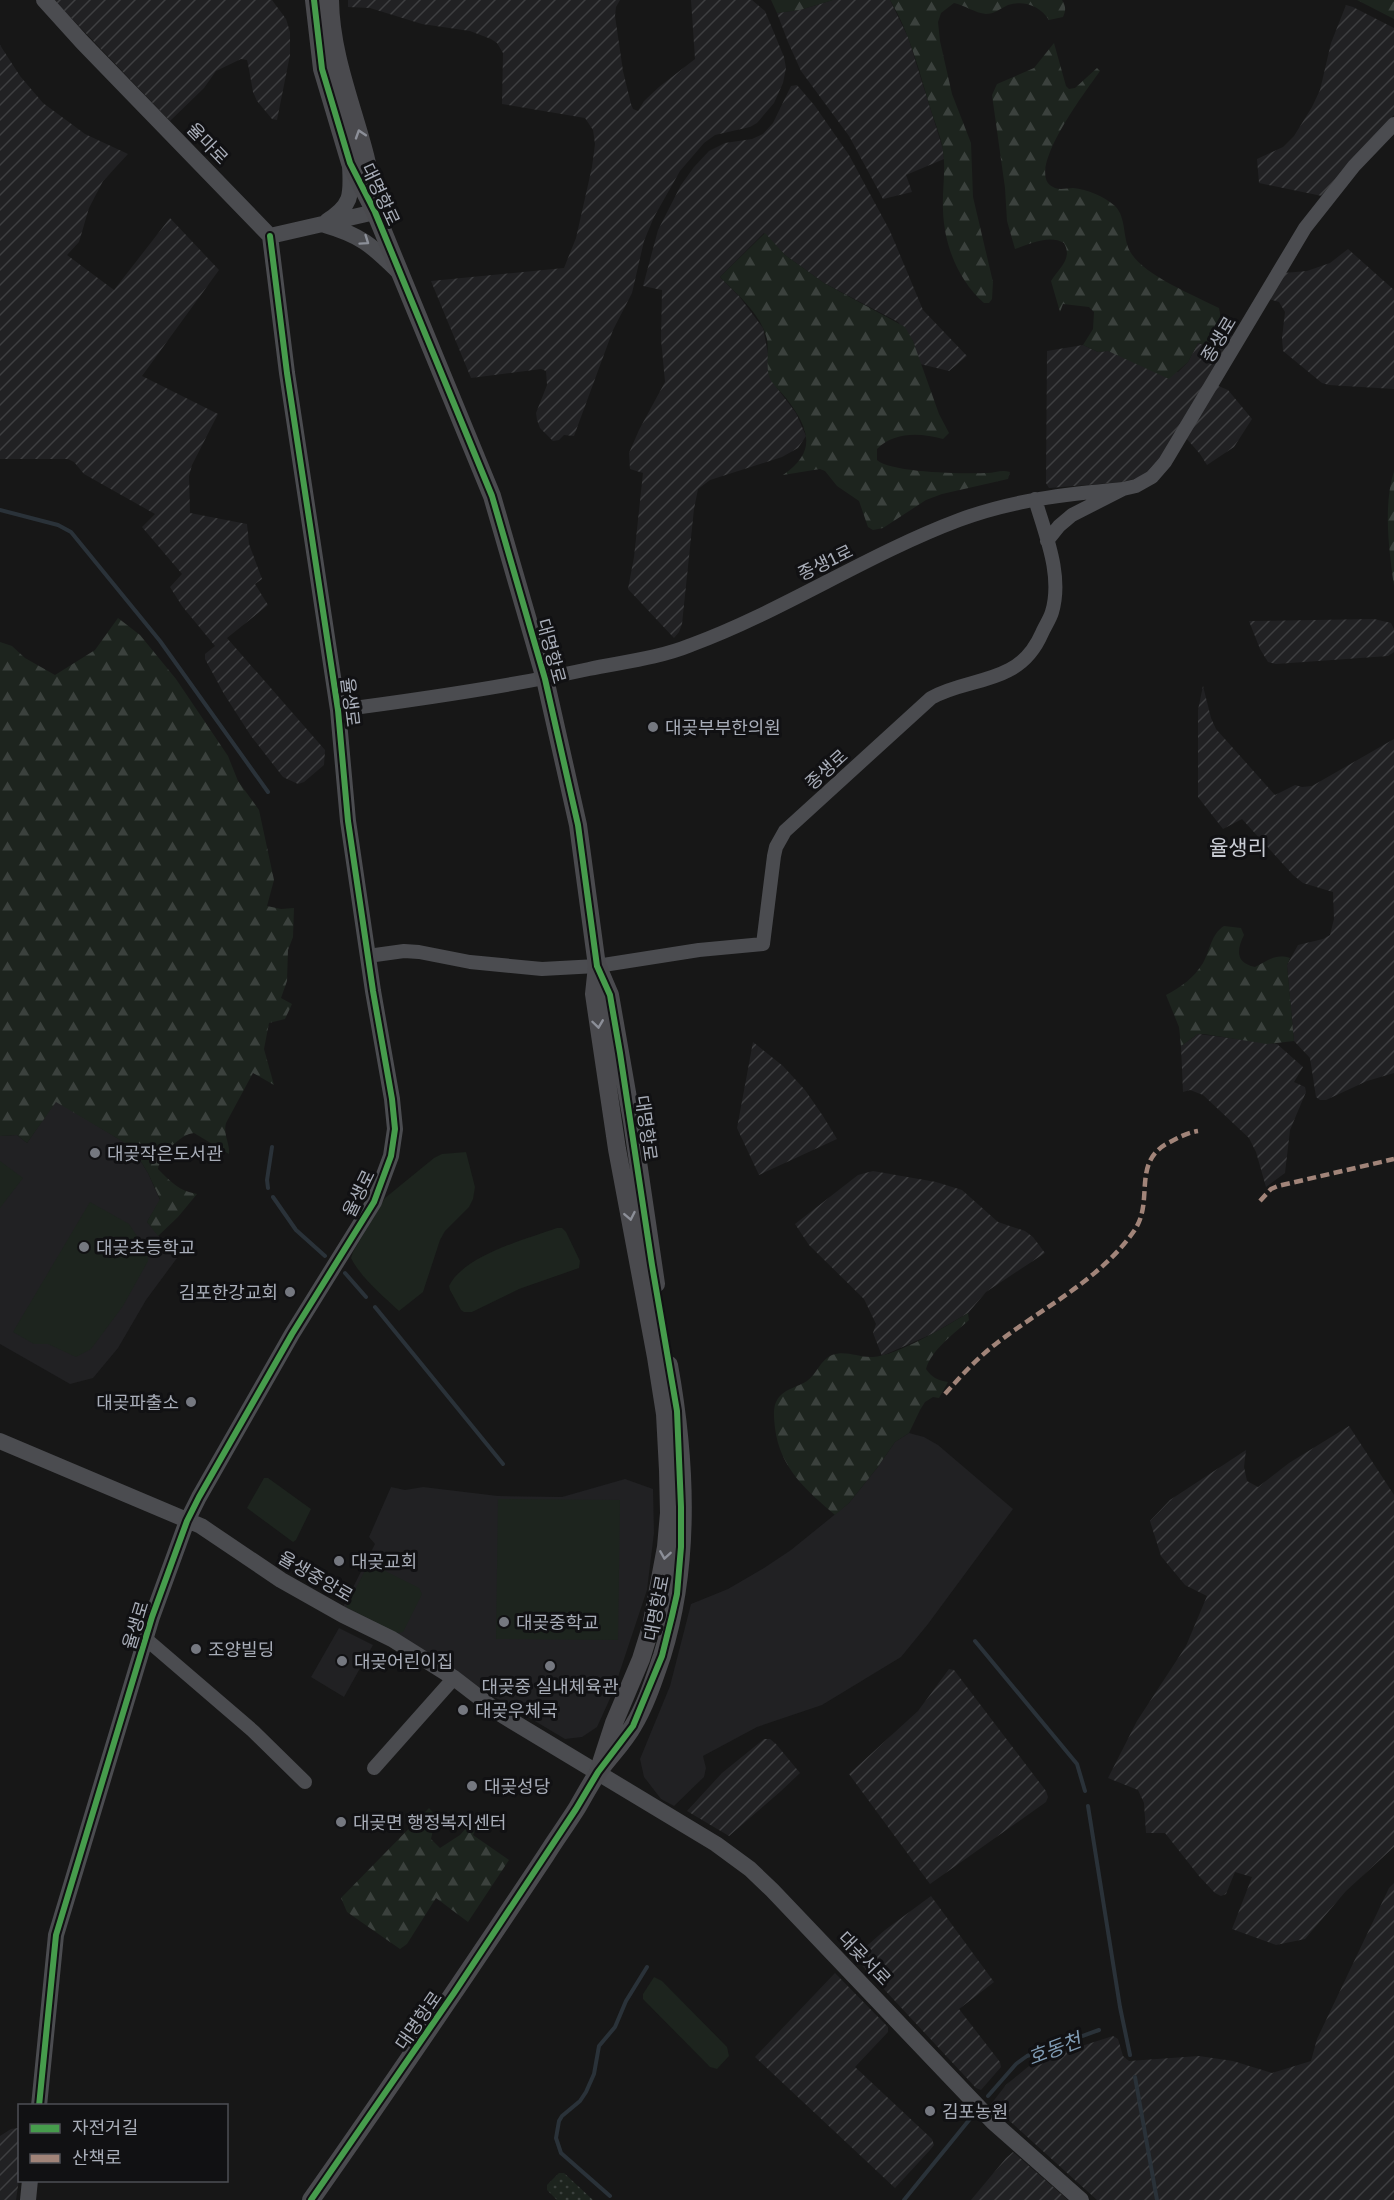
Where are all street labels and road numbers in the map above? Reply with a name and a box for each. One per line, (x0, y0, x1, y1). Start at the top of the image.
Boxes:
street label: 율마로 (183, 117, 233, 169)
street label: 대명항로 (357, 159, 405, 229)
street label: 종생로 (1196, 312, 1240, 366)
street label: 종생1로 (794, 539, 856, 585)
street label: 대명항로 (533, 616, 571, 686)
street label: 율생로 (337, 676, 365, 728)
street label: 종생로 (800, 744, 852, 794)
street label: 대명항로 (631, 1094, 663, 1162)
street label: 율생로 (337, 1166, 379, 1220)
street label: 율생중앙로 (275, 1546, 357, 1606)
street label: 대명항로 (639, 1573, 673, 1643)
street label: 율생로 (117, 1598, 153, 1652)
street label: 대곶서로 (834, 1927, 896, 1989)
street label: 대명항로 (390, 1987, 446, 2053)

